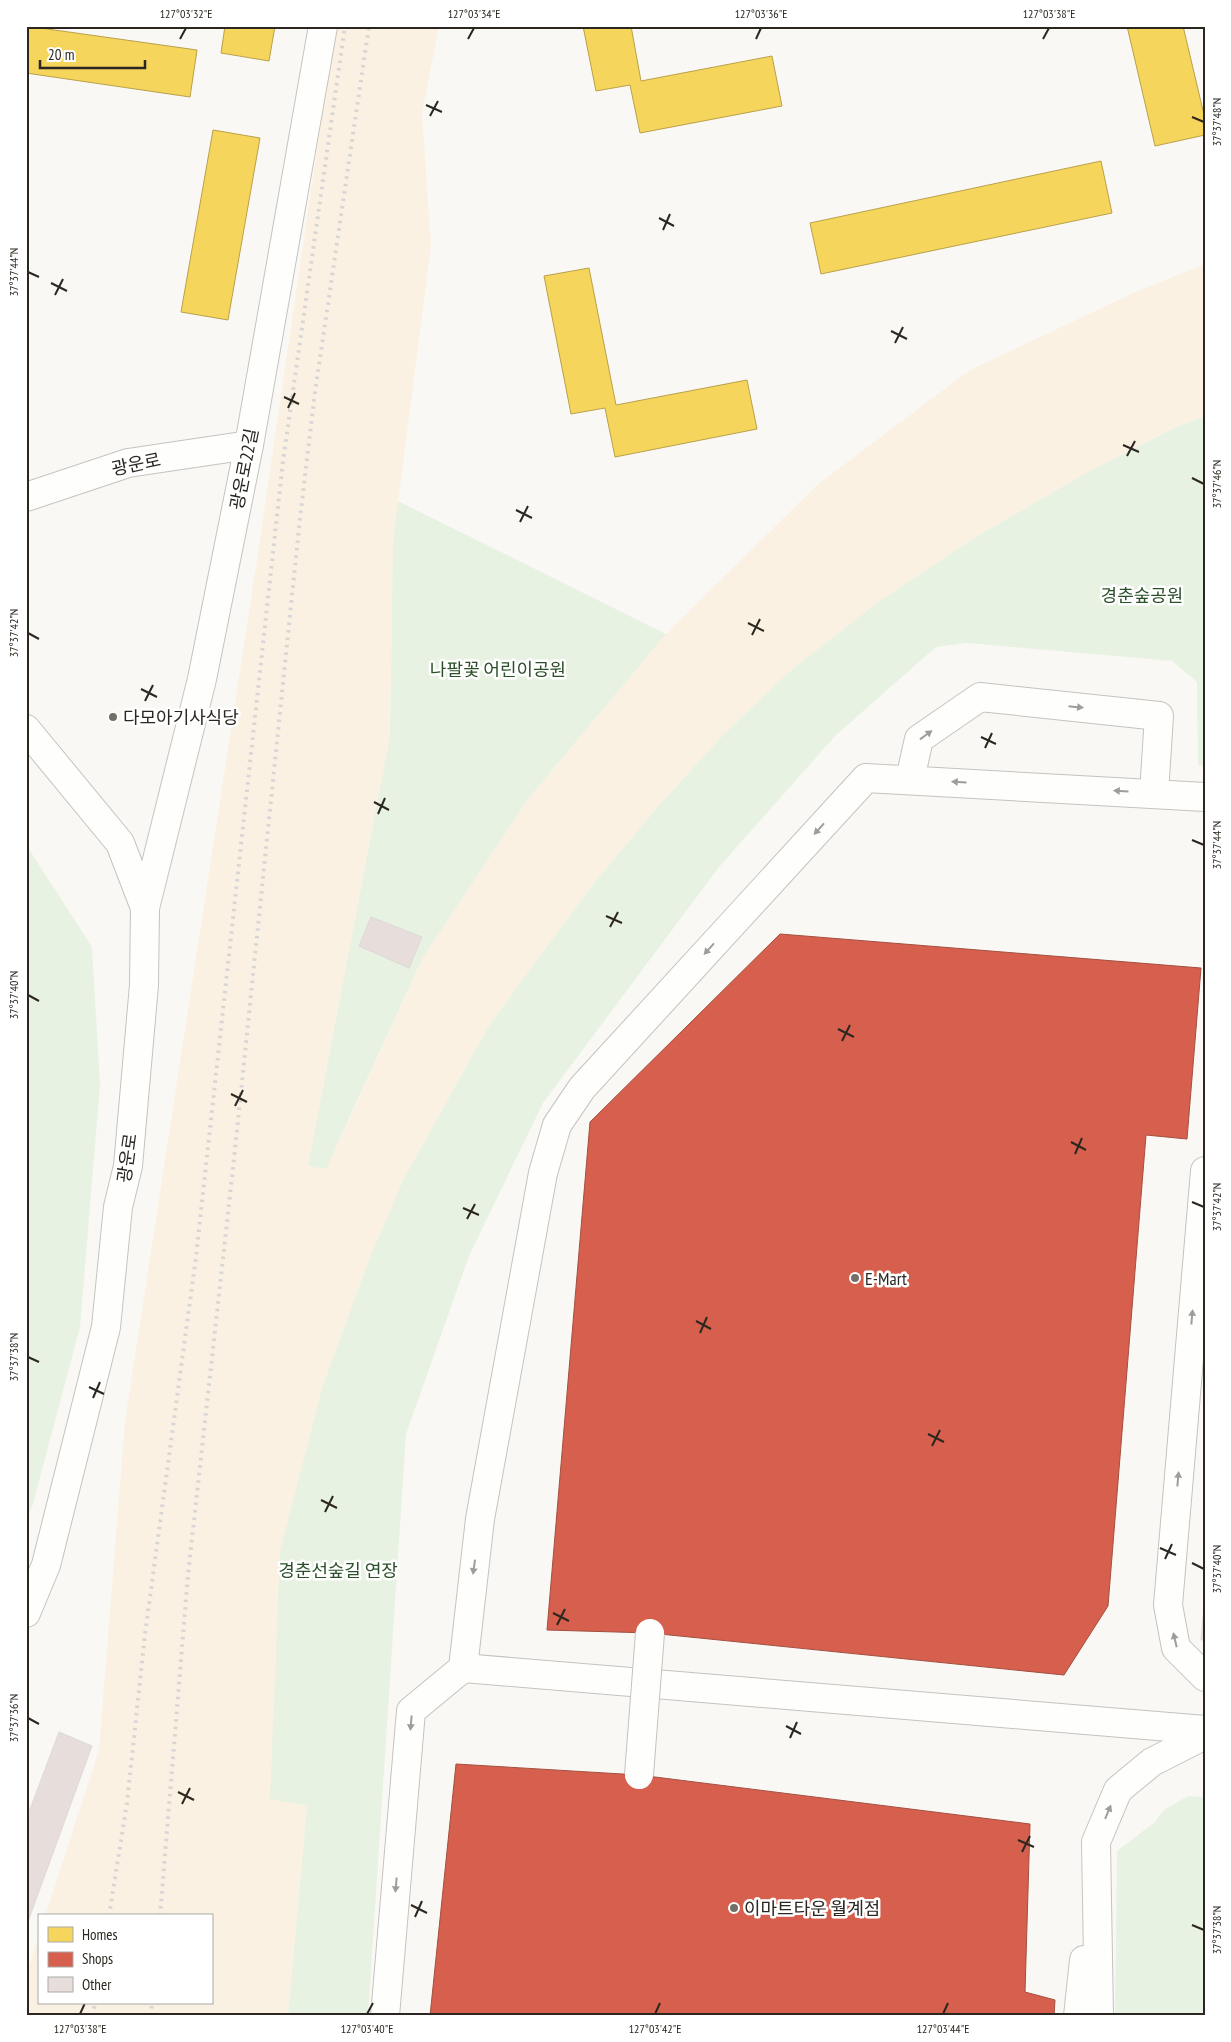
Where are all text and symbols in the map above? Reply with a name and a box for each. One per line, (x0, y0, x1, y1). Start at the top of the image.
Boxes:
text: 127°03'32"E (160, 6, 212, 21)
text: 127°03'34"E (448, 6, 500, 21)
text: 127°03'36"E (735, 6, 787, 21)
text: 127°03'38"E (1023, 6, 1075, 21)
scale bar (40, 38, 145, 70)
text: 20 m (48, 45, 74, 64)
text: 37°37'48"N (1209, 98, 1224, 146)
text: 37°37'44"N (6, 248, 21, 296)
street label: 광운로22길 (225, 426, 263, 512)
street label: 광운로 (109, 448, 163, 480)
text: 37°37'46"N (1209, 460, 1224, 508)
park label: 경춘숲공원 (1101, 584, 1183, 607)
text: 37°37'42"N (6, 609, 21, 657)
park label: 나팔꽃 어린이공원 (430, 658, 566, 681)
one-way arrow (1068, 703, 1084, 711)
place label: 다모아기사식당 (123, 706, 239, 729)
marker: 다모아기사식당 (107, 711, 119, 723)
one-way arrow (919, 730, 933, 740)
one-way arrow (951, 777, 967, 785)
one-way arrow (1113, 787, 1129, 795)
text: 37°37'44"N (1209, 821, 1224, 869)
one-way arrow (813, 822, 825, 834)
one-way arrow (704, 942, 715, 955)
text: 37°37'40"N (6, 971, 21, 1019)
street label: 광운로 (112, 1132, 142, 1184)
text: 37°37'42"N (1209, 1183, 1224, 1231)
place label: E-Mart (865, 1267, 907, 1290)
marker: E-Mart (849, 1272, 861, 1284)
one-way arrow (1188, 1309, 1196, 1325)
text: 37°37'38"N (6, 1333, 21, 1381)
one-way arrow (1175, 1471, 1183, 1487)
text: 37°37'40"N (1209, 1545, 1224, 1593)
park label: 경춘선숲길 연장 (278, 1559, 398, 1582)
one-way arrow (470, 1560, 478, 1576)
one-way arrow (1171, 1633, 1179, 1648)
text: 37°37'36"N (6, 1694, 21, 1742)
one-way arrow (406, 1715, 414, 1731)
one-way arrow (1105, 1805, 1113, 1819)
one-way arrow (392, 1877, 400, 1893)
place label: 이마트타운 월계점 (744, 1897, 880, 1920)
marker: 이마트타운 월계점 (728, 1902, 740, 1914)
text: 37°37'38"N (1209, 1906, 1224, 1954)
legend (38, 1914, 212, 2004)
text: Homes (82, 1925, 118, 1944)
text: Shops (82, 1949, 113, 1968)
text: Other (82, 1975, 112, 1994)
text: 127°03'38"E (54, 2021, 106, 2036)
text: 127°03'40"E (341, 2021, 393, 2036)
text: 127°03'42"E (629, 2021, 681, 2036)
text: 127°03'44"E (917, 2021, 969, 2036)

